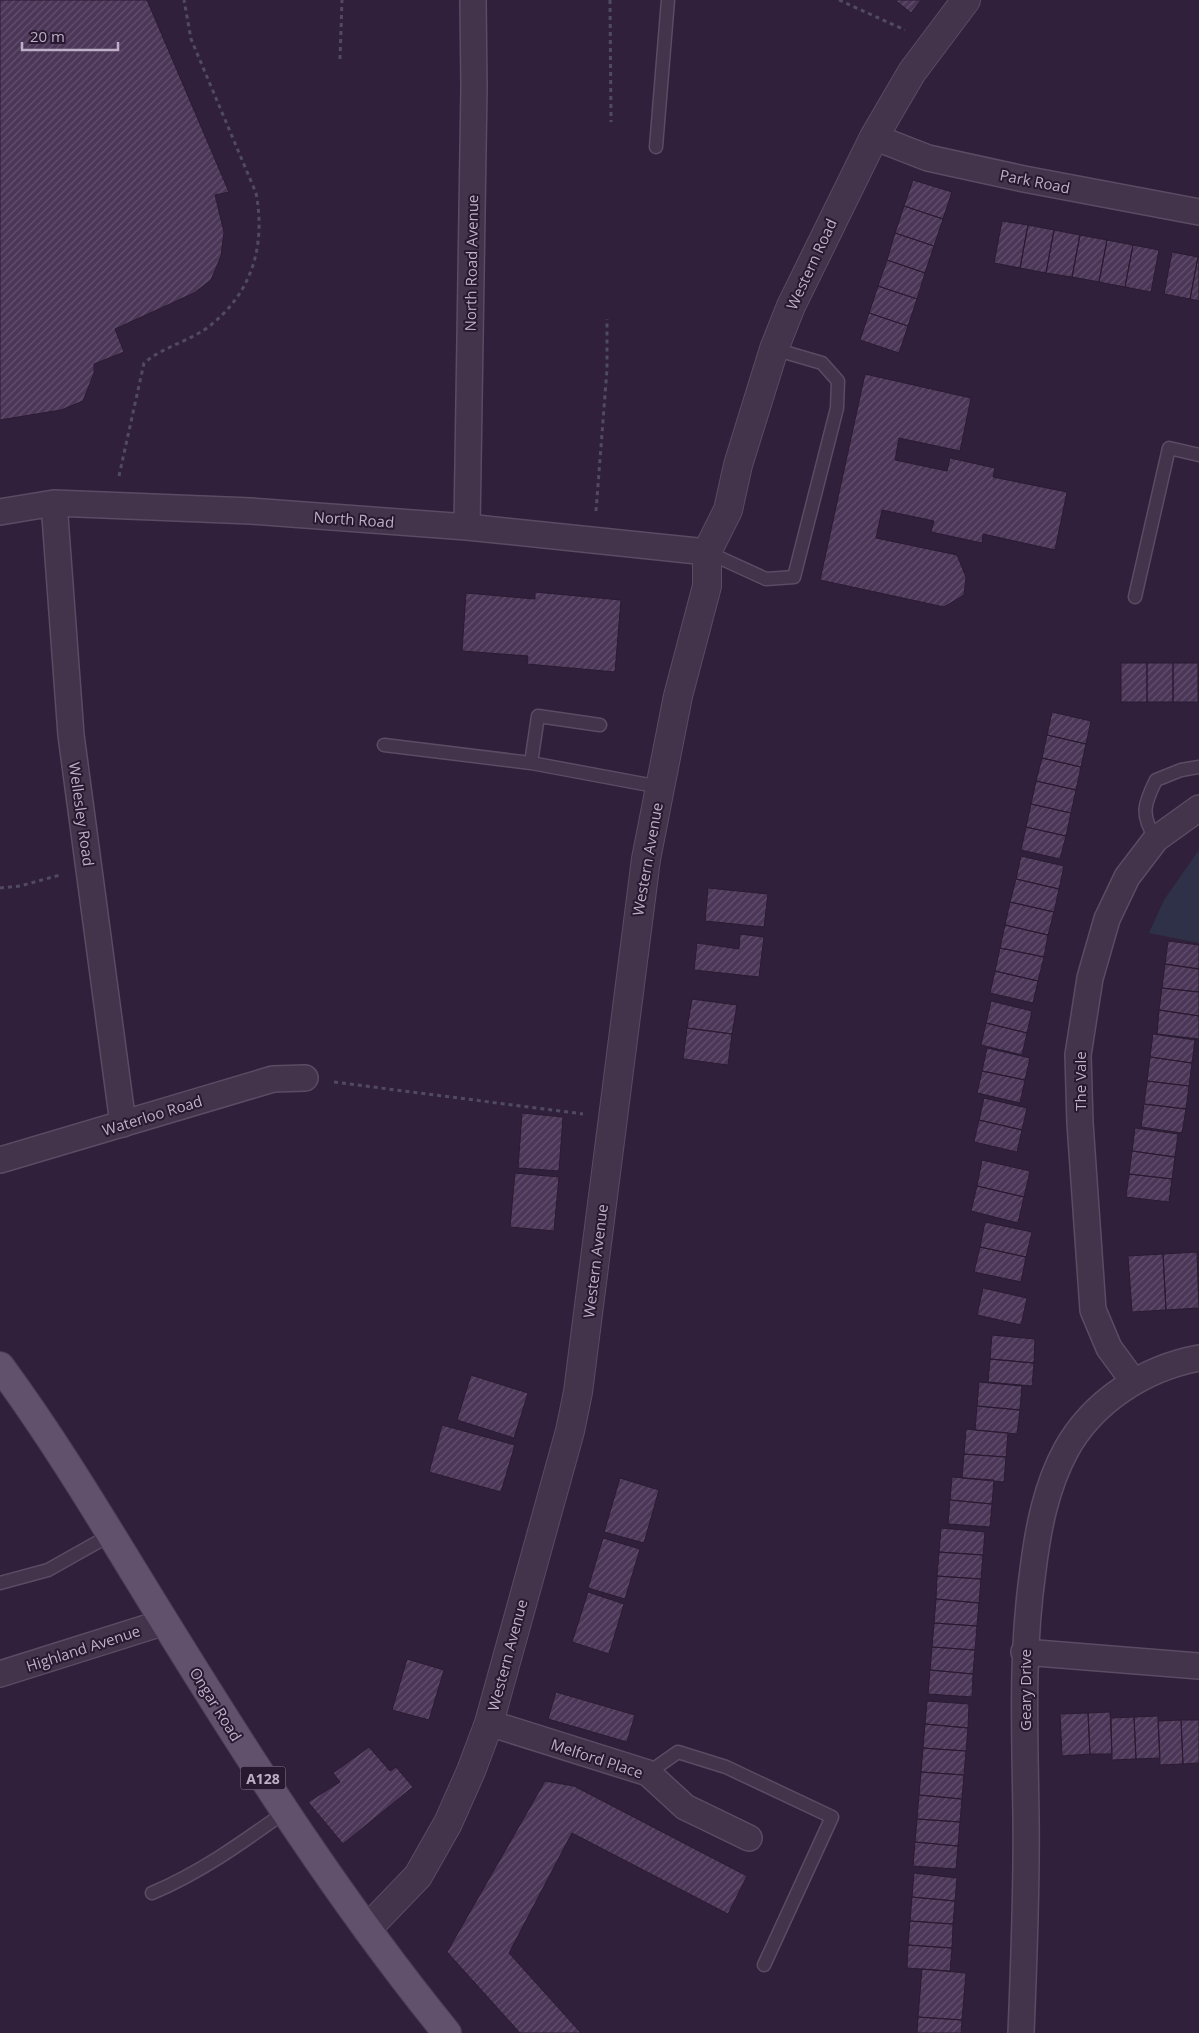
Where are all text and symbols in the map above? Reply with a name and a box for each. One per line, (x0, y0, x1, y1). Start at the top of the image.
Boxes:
scale bar (22, 20, 119, 52)
text: 20 m (30, 26, 65, 46)
street label: Park Road (998, 164, 1072, 198)
street label: North Road Avenue (460, 194, 482, 332)
street label: Western Road (781, 215, 841, 313)
street label: North Road (313, 506, 395, 532)
street label: Wellesley Road (65, 761, 99, 867)
street label: Western Avenue (627, 801, 667, 917)
street label: The Vale (1070, 1051, 1090, 1111)
street label: Waterloo Road (100, 1090, 204, 1140)
street label: Western Avenue (578, 1203, 612, 1319)
street label: Western Avenue (483, 1597, 531, 1713)
street label: Highland Avenue (23, 1620, 143, 1676)
street label: Geary Drive (1015, 1649, 1035, 1731)
street label: Ongar Road (185, 1663, 247, 1745)
street label: Melford Place (548, 1734, 646, 1782)
road number: A128 (240, 1766, 286, 1790)

